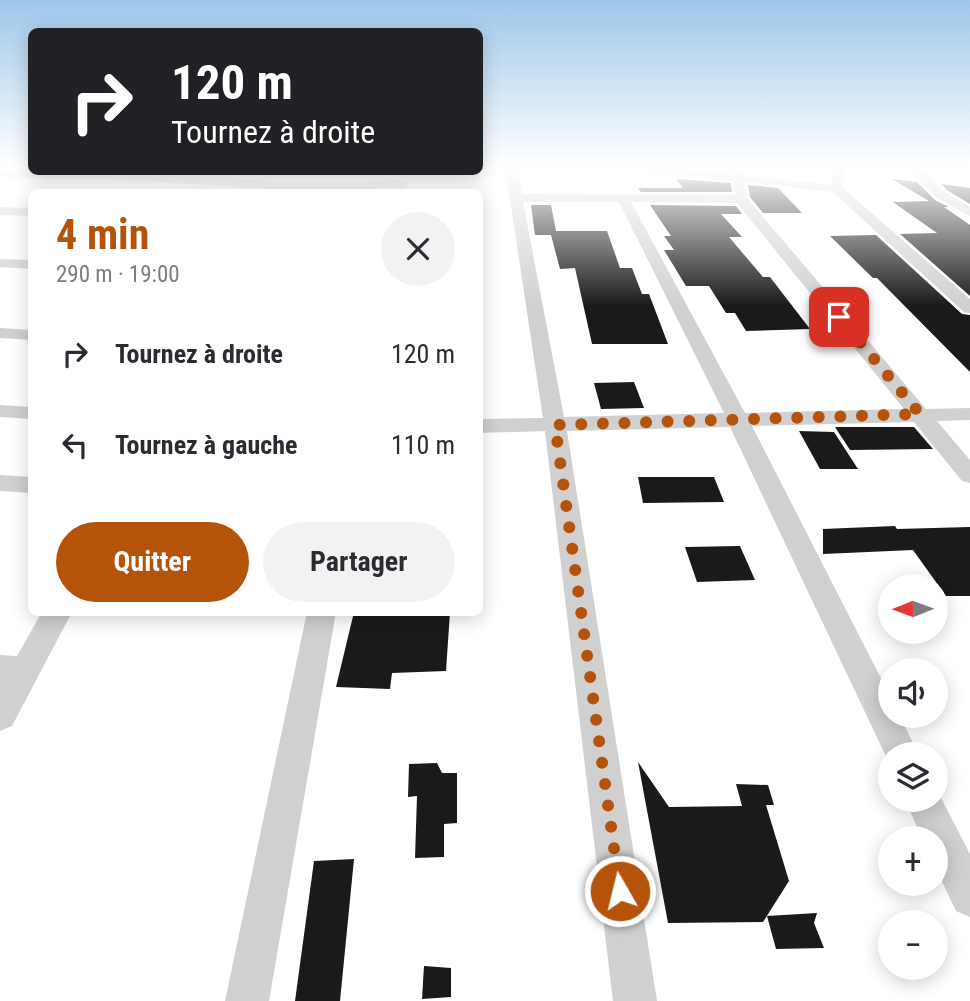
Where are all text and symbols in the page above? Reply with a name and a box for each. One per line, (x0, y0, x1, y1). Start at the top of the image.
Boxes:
text: 120 m (171, 54, 293, 111)
icon: right (56, 56, 147, 147)
text: Tournez à droite (171, 113, 375, 151)
text: 4 min (56, 210, 149, 259)
button: close (381, 212, 455, 286)
text: 290 m · 19:00 (56, 261, 180, 288)
pin (809, 287, 869, 347)
icon: arrive (820, 298, 858, 336)
icon: right (56, 335, 94, 373)
text: Tournez à droite (115, 339, 283, 369)
text: 120 m (391, 339, 455, 369)
icon: left (56, 426, 94, 464)
text: Tournez à gauche (115, 430, 297, 460)
text: 110 m (391, 430, 455, 460)
button: Quitter (56, 522, 249, 602)
button: Partager (263, 522, 455, 602)
north arrow (878, 574, 948, 644)
map controls (878, 574, 948, 980)
button: sound (878, 658, 948, 728)
button: layers (878, 742, 948, 812)
button: + (878, 826, 948, 896)
position arrow (583, 854, 657, 928)
button: − (878, 910, 948, 980)

